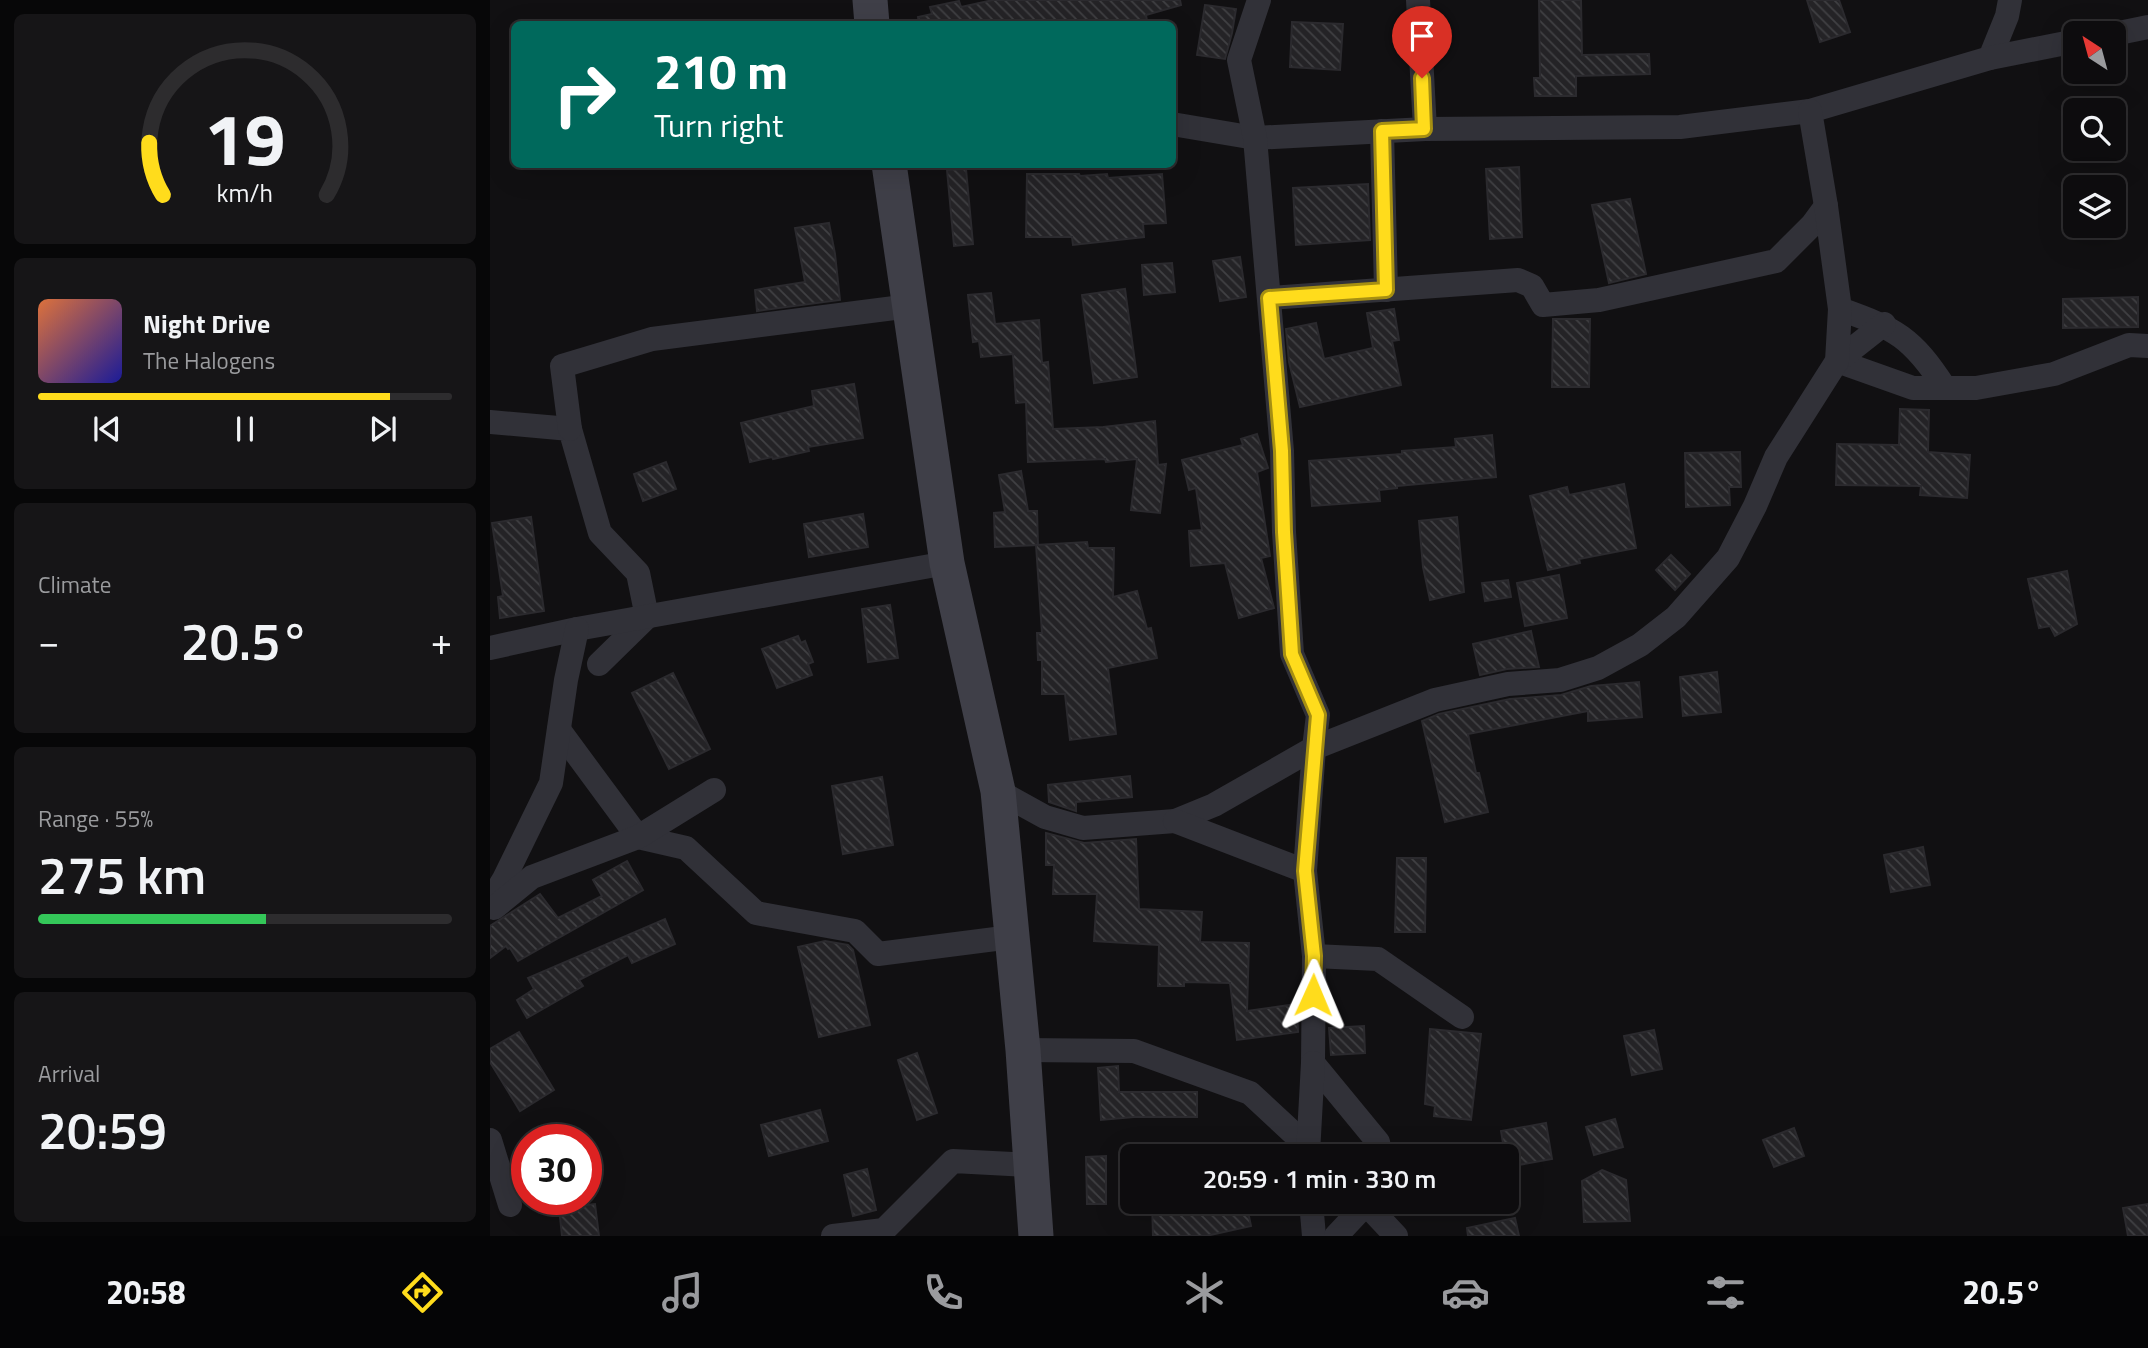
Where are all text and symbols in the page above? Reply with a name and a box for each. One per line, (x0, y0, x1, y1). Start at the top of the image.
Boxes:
pin (1392, 6, 1452, 78)
icon: arrive (1403, 17, 1441, 55)
north arrow (2063, 21, 2126, 84)
map controls (2063, 21, 2126, 238)
text: 210 m (654, 33, 788, 108)
icon: right (539, 49, 630, 140)
text: 19 (204, 84, 286, 194)
button: search (2063, 98, 2126, 161)
text: Turn right (654, 101, 783, 149)
text: km/h (217, 174, 273, 212)
button: layers (2063, 175, 2126, 238)
text: Night Drive (143, 304, 270, 343)
text: The Halogens (143, 343, 275, 378)
icon: previous (88, 410, 126, 448)
icon: pause (226, 410, 264, 448)
icon: next (364, 410, 402, 448)
text: Climate (38, 567, 111, 602)
text: 20.5° (181, 601, 309, 680)
text: − (38, 612, 59, 670)
text: + (431, 612, 452, 670)
text: Range · 55% (38, 801, 153, 836)
text: 275 km (38, 835, 206, 914)
position arrow (1276, 958, 1350, 1032)
text: Arrival (38, 1056, 100, 1091)
text: 20:59 (38, 1090, 167, 1169)
speed limit sign: 30 (511, 1124, 602, 1215)
text: 20:59 · 1 min · 330 m (1203, 1159, 1436, 1198)
text: 20:58 (106, 1268, 186, 1316)
icon: directions (398, 1268, 447, 1317)
icon: music (658, 1268, 707, 1317)
icon: phone (919, 1268, 968, 1317)
icon: climate (1180, 1268, 1229, 1317)
icon: car (1441, 1268, 1490, 1317)
icon: filters (1701, 1268, 1750, 1317)
text: 20.5° (1962, 1268, 2042, 1316)

